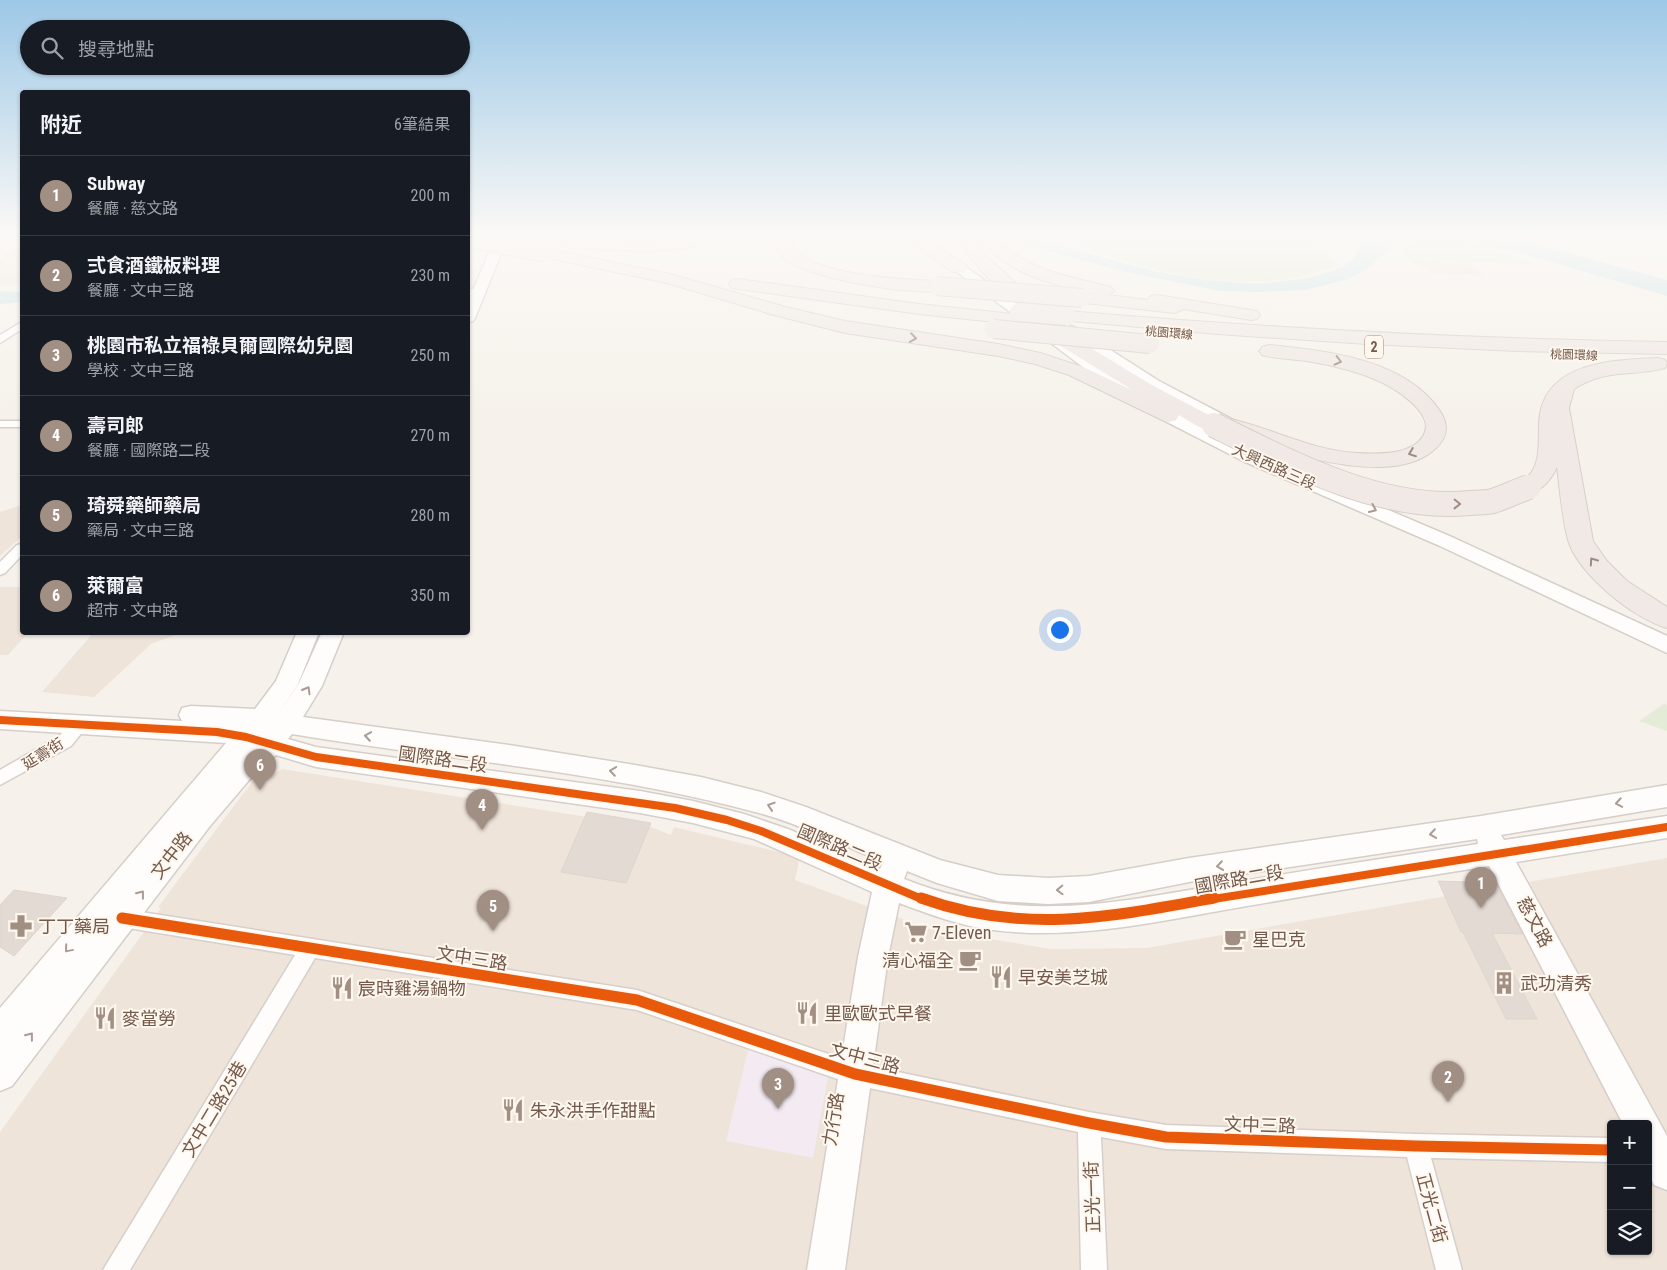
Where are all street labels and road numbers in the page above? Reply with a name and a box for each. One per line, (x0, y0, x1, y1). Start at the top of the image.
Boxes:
street label: 桃園環線 (1144, 324, 1194, 342)
road number: 2 (1365, 336, 1383, 358)
street label: 桃園環線 (1550, 347, 1598, 363)
street label: 大興西路三段 (1229, 440, 1319, 494)
street label: 延壽街 (19, 734, 67, 774)
street label: 國際路二段 (397, 742, 489, 776)
street label: 國際路二段 (794, 820, 886, 874)
street label: 文中路 (146, 827, 196, 883)
street label: 國際路二段 (1193, 861, 1285, 897)
street label: 慈文路 (1513, 893, 1557, 951)
street label: 文中三路 (435, 942, 509, 974)
street label: 文中三路 (828, 1039, 902, 1077)
street label: 文中二路25巷 (177, 1057, 251, 1161)
street label: 力行路 (818, 1091, 848, 1147)
street label: 文中三路 (1224, 1113, 1296, 1137)
street label: 正光一街 (1080, 1161, 1104, 1233)
street label: 正光二街 (1413, 1171, 1451, 1245)

